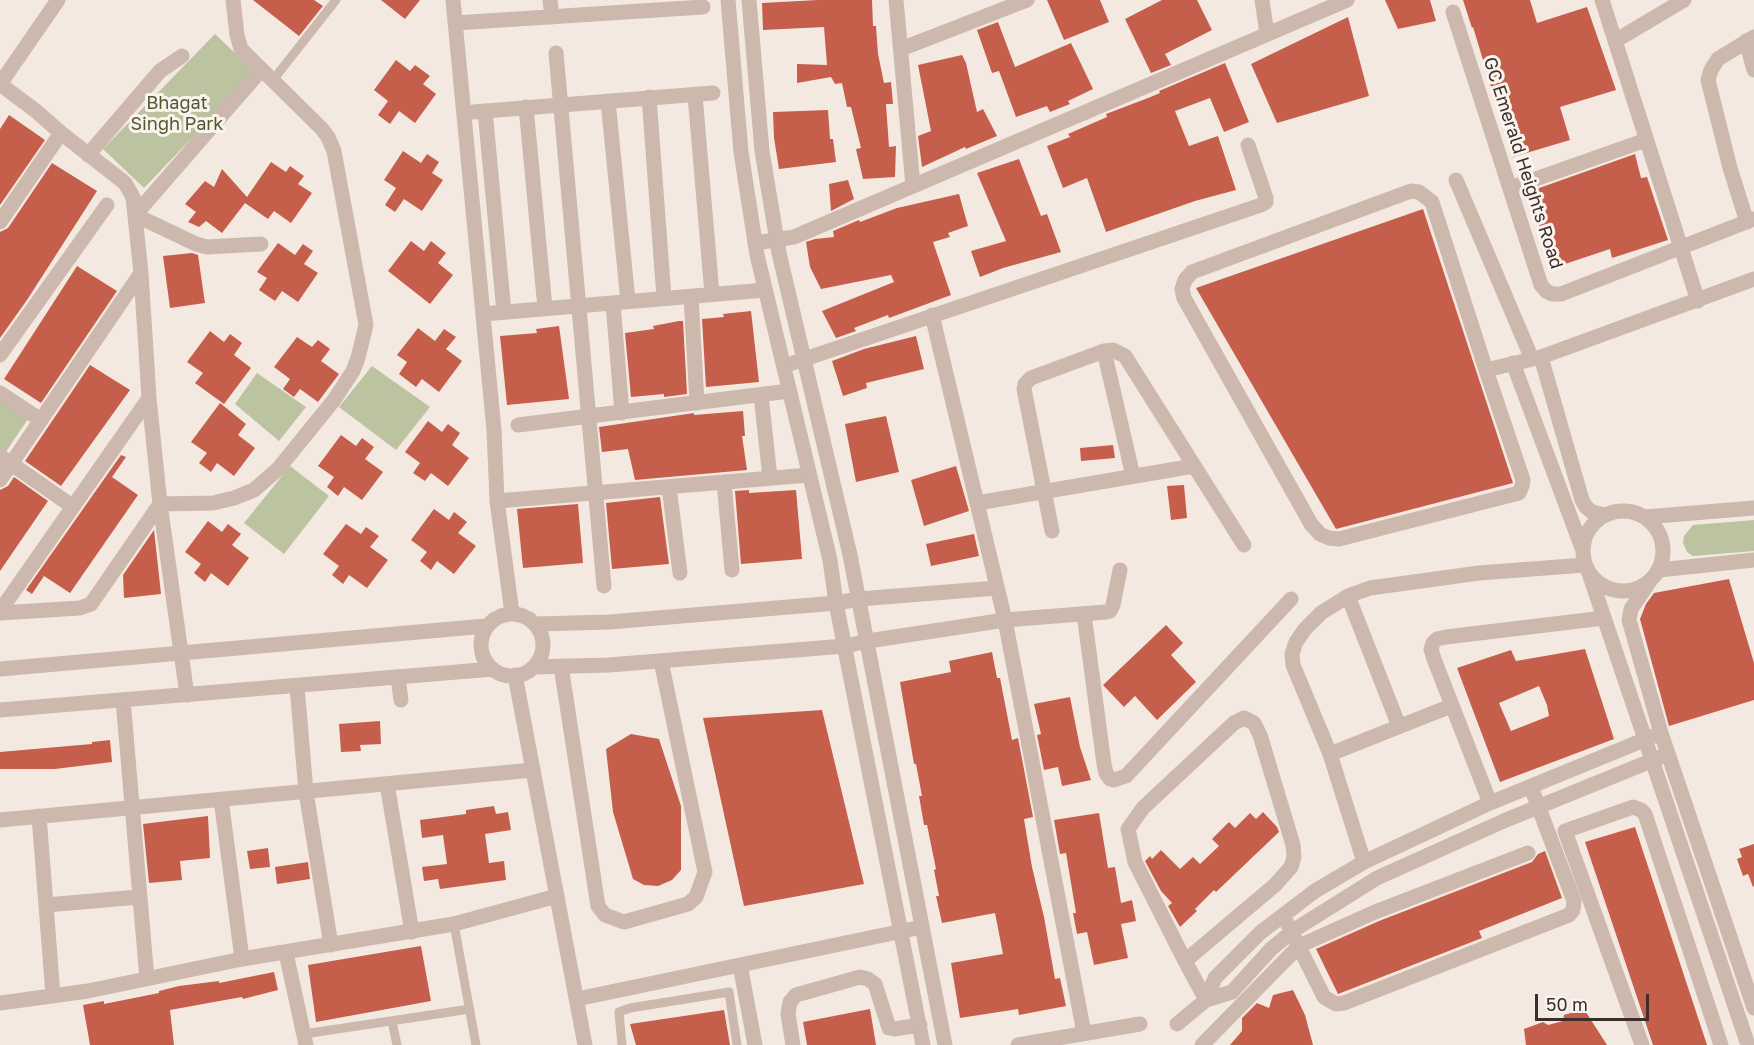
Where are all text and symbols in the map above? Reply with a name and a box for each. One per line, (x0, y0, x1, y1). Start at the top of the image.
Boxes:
street label: GC Emerald Heights Road (1479, 54, 1567, 272)
park label: Bhagat Singh Park (130, 92, 224, 134)
scale bar (1538, 982, 1652, 1020)
text: 50 m (1546, 993, 1588, 1015)

